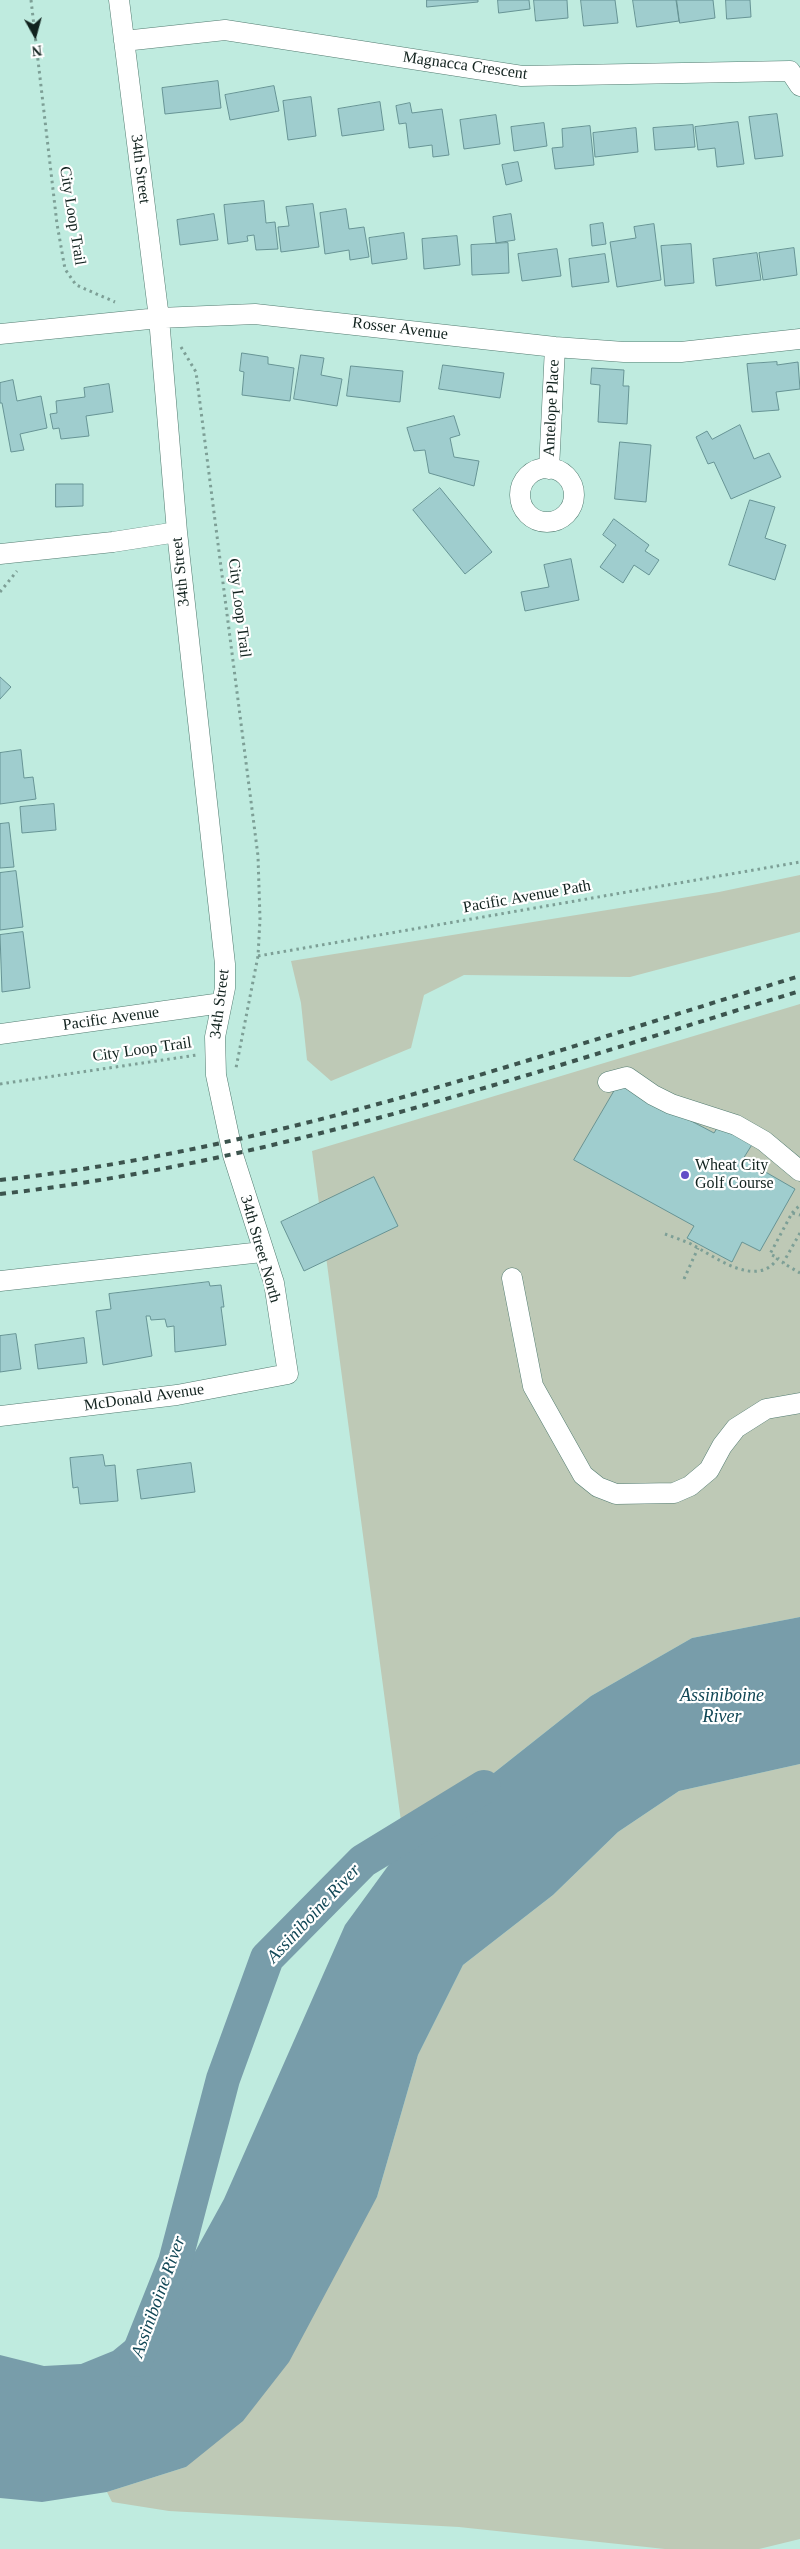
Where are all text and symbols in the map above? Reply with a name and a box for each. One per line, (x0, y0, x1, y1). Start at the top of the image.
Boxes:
north arrow (10, 10, 60, 60)
text: N (31, 42, 43, 58)
street label: Magnacca Crescent (401, 48, 529, 84)
street label: 34th Street (126, 133, 154, 205)
street label: City Loop Trail (55, 165, 89, 267)
street label: Rosser Avenue (351, 314, 449, 344)
street label: Antelope Place (540, 359, 564, 457)
street label: 34th Street (168, 536, 194, 608)
street label: City Loop Trail (223, 557, 255, 659)
street label: Pacific Avenue Path (462, 876, 592, 918)
street label: 34th Street (206, 968, 234, 1040)
street label: Pacific Avenue (62, 1003, 160, 1035)
street label: City Loop Trail (91, 1034, 193, 1066)
place label: Wheat City Golf Course (695, 1156, 774, 1194)
marker: Wheat City Golf Course (679, 1169, 691, 1181)
street label: 34th Street North (235, 1193, 285, 1305)
street label: McDonald Avenue (83, 1380, 205, 1416)
water label: Assiniboine River (680, 1685, 764, 1728)
water label: Assiniboine River (263, 1860, 365, 1968)
water label: Assiniboine River (127, 2233, 191, 2361)

